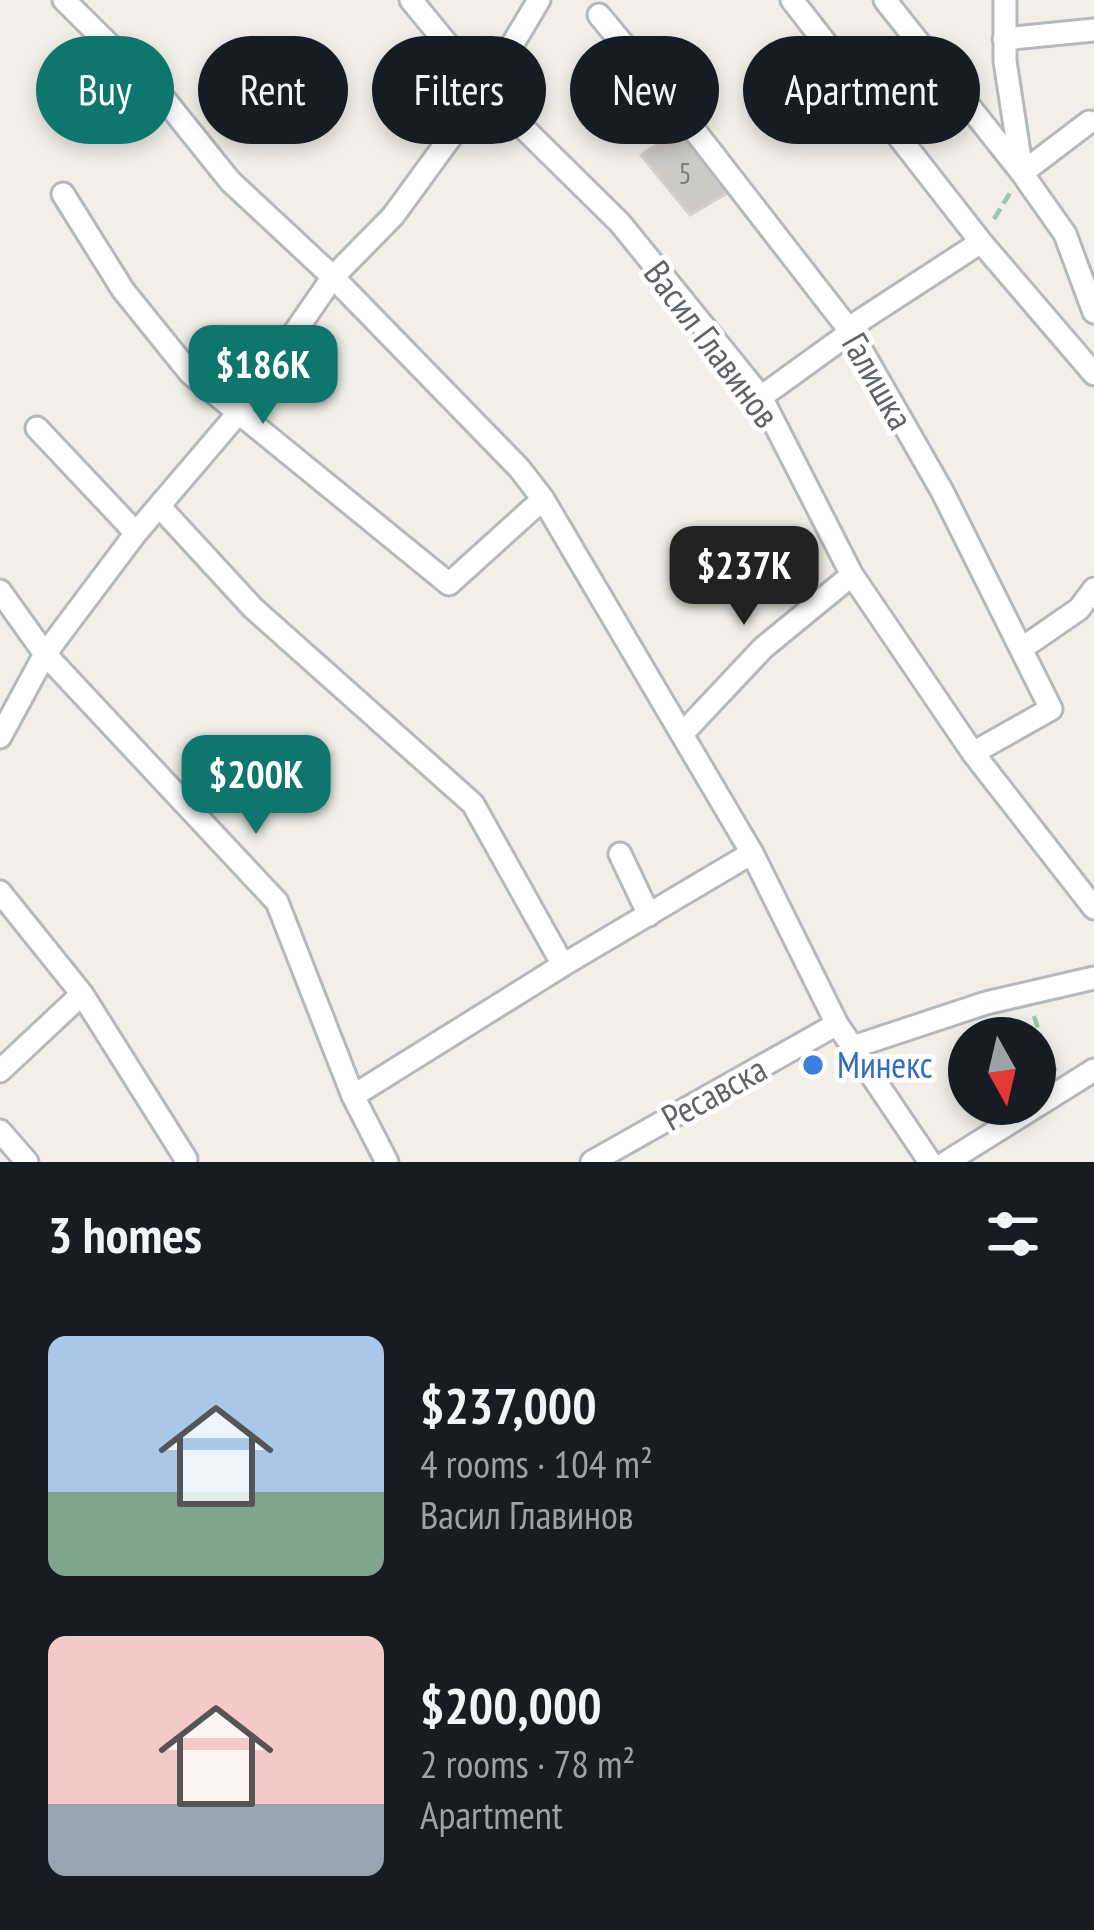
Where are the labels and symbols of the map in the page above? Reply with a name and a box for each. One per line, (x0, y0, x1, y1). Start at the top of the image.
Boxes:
house number: 5 (678, 153, 692, 192)
street label: Васил Главинов (634, 251, 790, 437)
street label: Галишка (832, 324, 925, 438)
pin: $186K (179, 325, 347, 427)
pin: $237K (660, 526, 828, 628)
pin: $200K (172, 735, 340, 837)
north arrow (948, 1017, 1056, 1125)
place label: Минекс (837, 1041, 933, 1088)
street label: Ресавска (653, 1045, 774, 1140)
marker: Минекс (800, 1052, 826, 1078)

